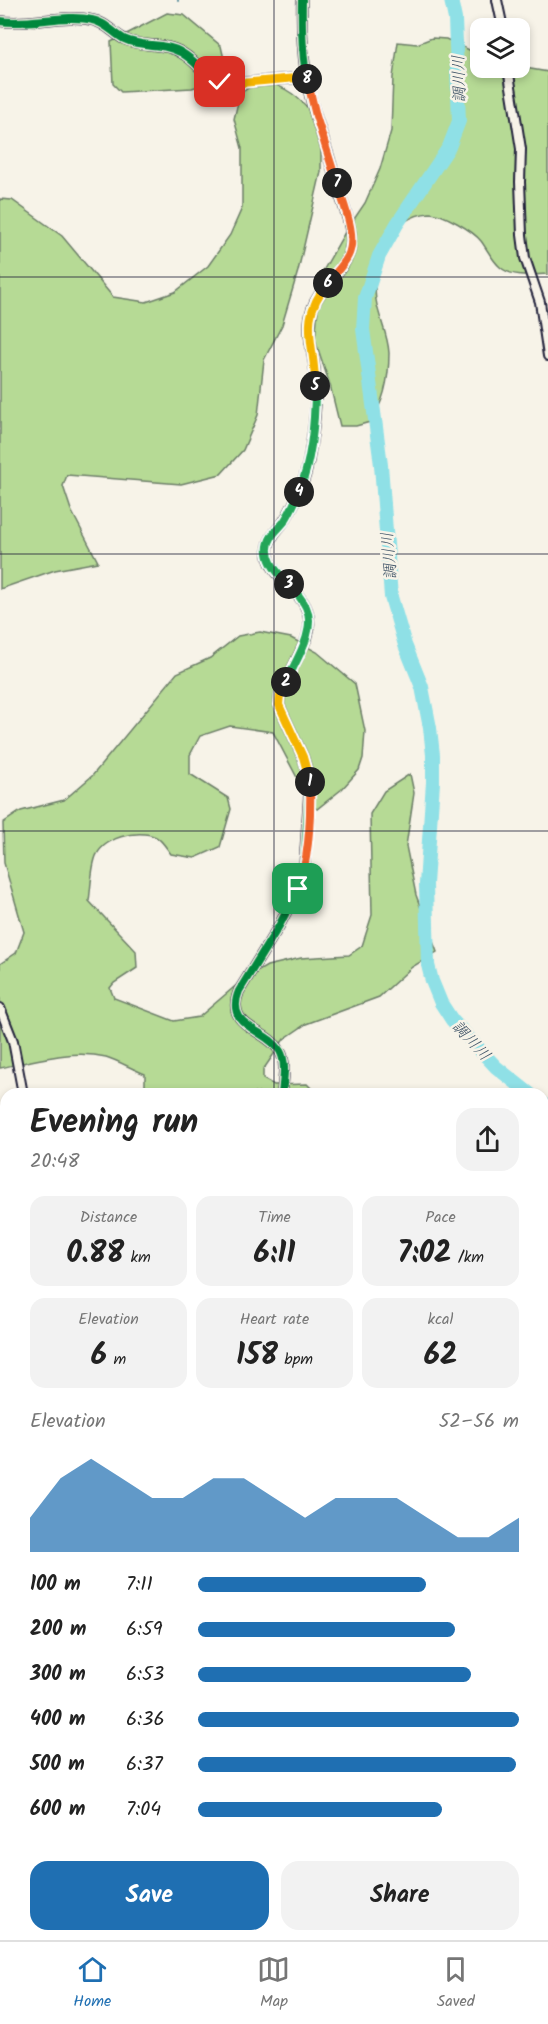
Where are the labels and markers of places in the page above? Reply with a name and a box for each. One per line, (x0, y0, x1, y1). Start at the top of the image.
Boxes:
pin (194, 56, 245, 107)
pin: 8 (292, 64, 322, 94)
pin: 7 (322, 168, 352, 198)
pin: 6 (313, 268, 343, 298)
pin: 5 (300, 371, 330, 401)
pin: 4 (284, 477, 314, 507)
pin: 3 (274, 569, 304, 599)
pin: 2 (271, 667, 301, 697)
pin: 1 (295, 767, 325, 797)
pin (272, 863, 323, 914)

